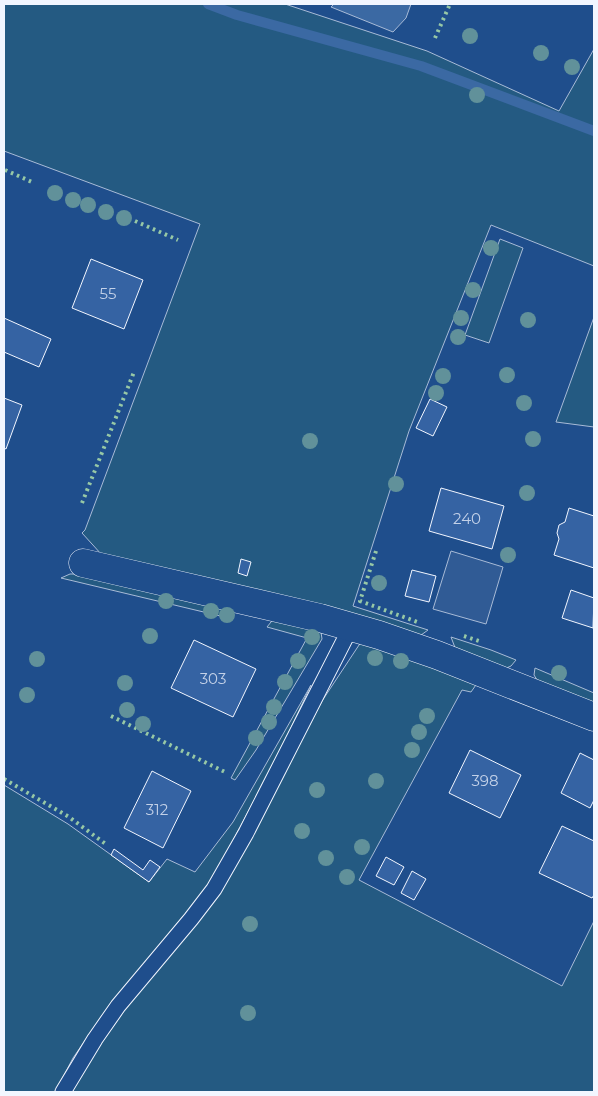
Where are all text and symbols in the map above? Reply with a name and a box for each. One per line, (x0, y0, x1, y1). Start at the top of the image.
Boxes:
house number: 55 (100, 284, 116, 303)
house number: 240 (453, 509, 481, 528)
house number: 303 (200, 669, 226, 688)
house number: 398 (471, 771, 499, 790)
house number: 312 (146, 800, 168, 819)

